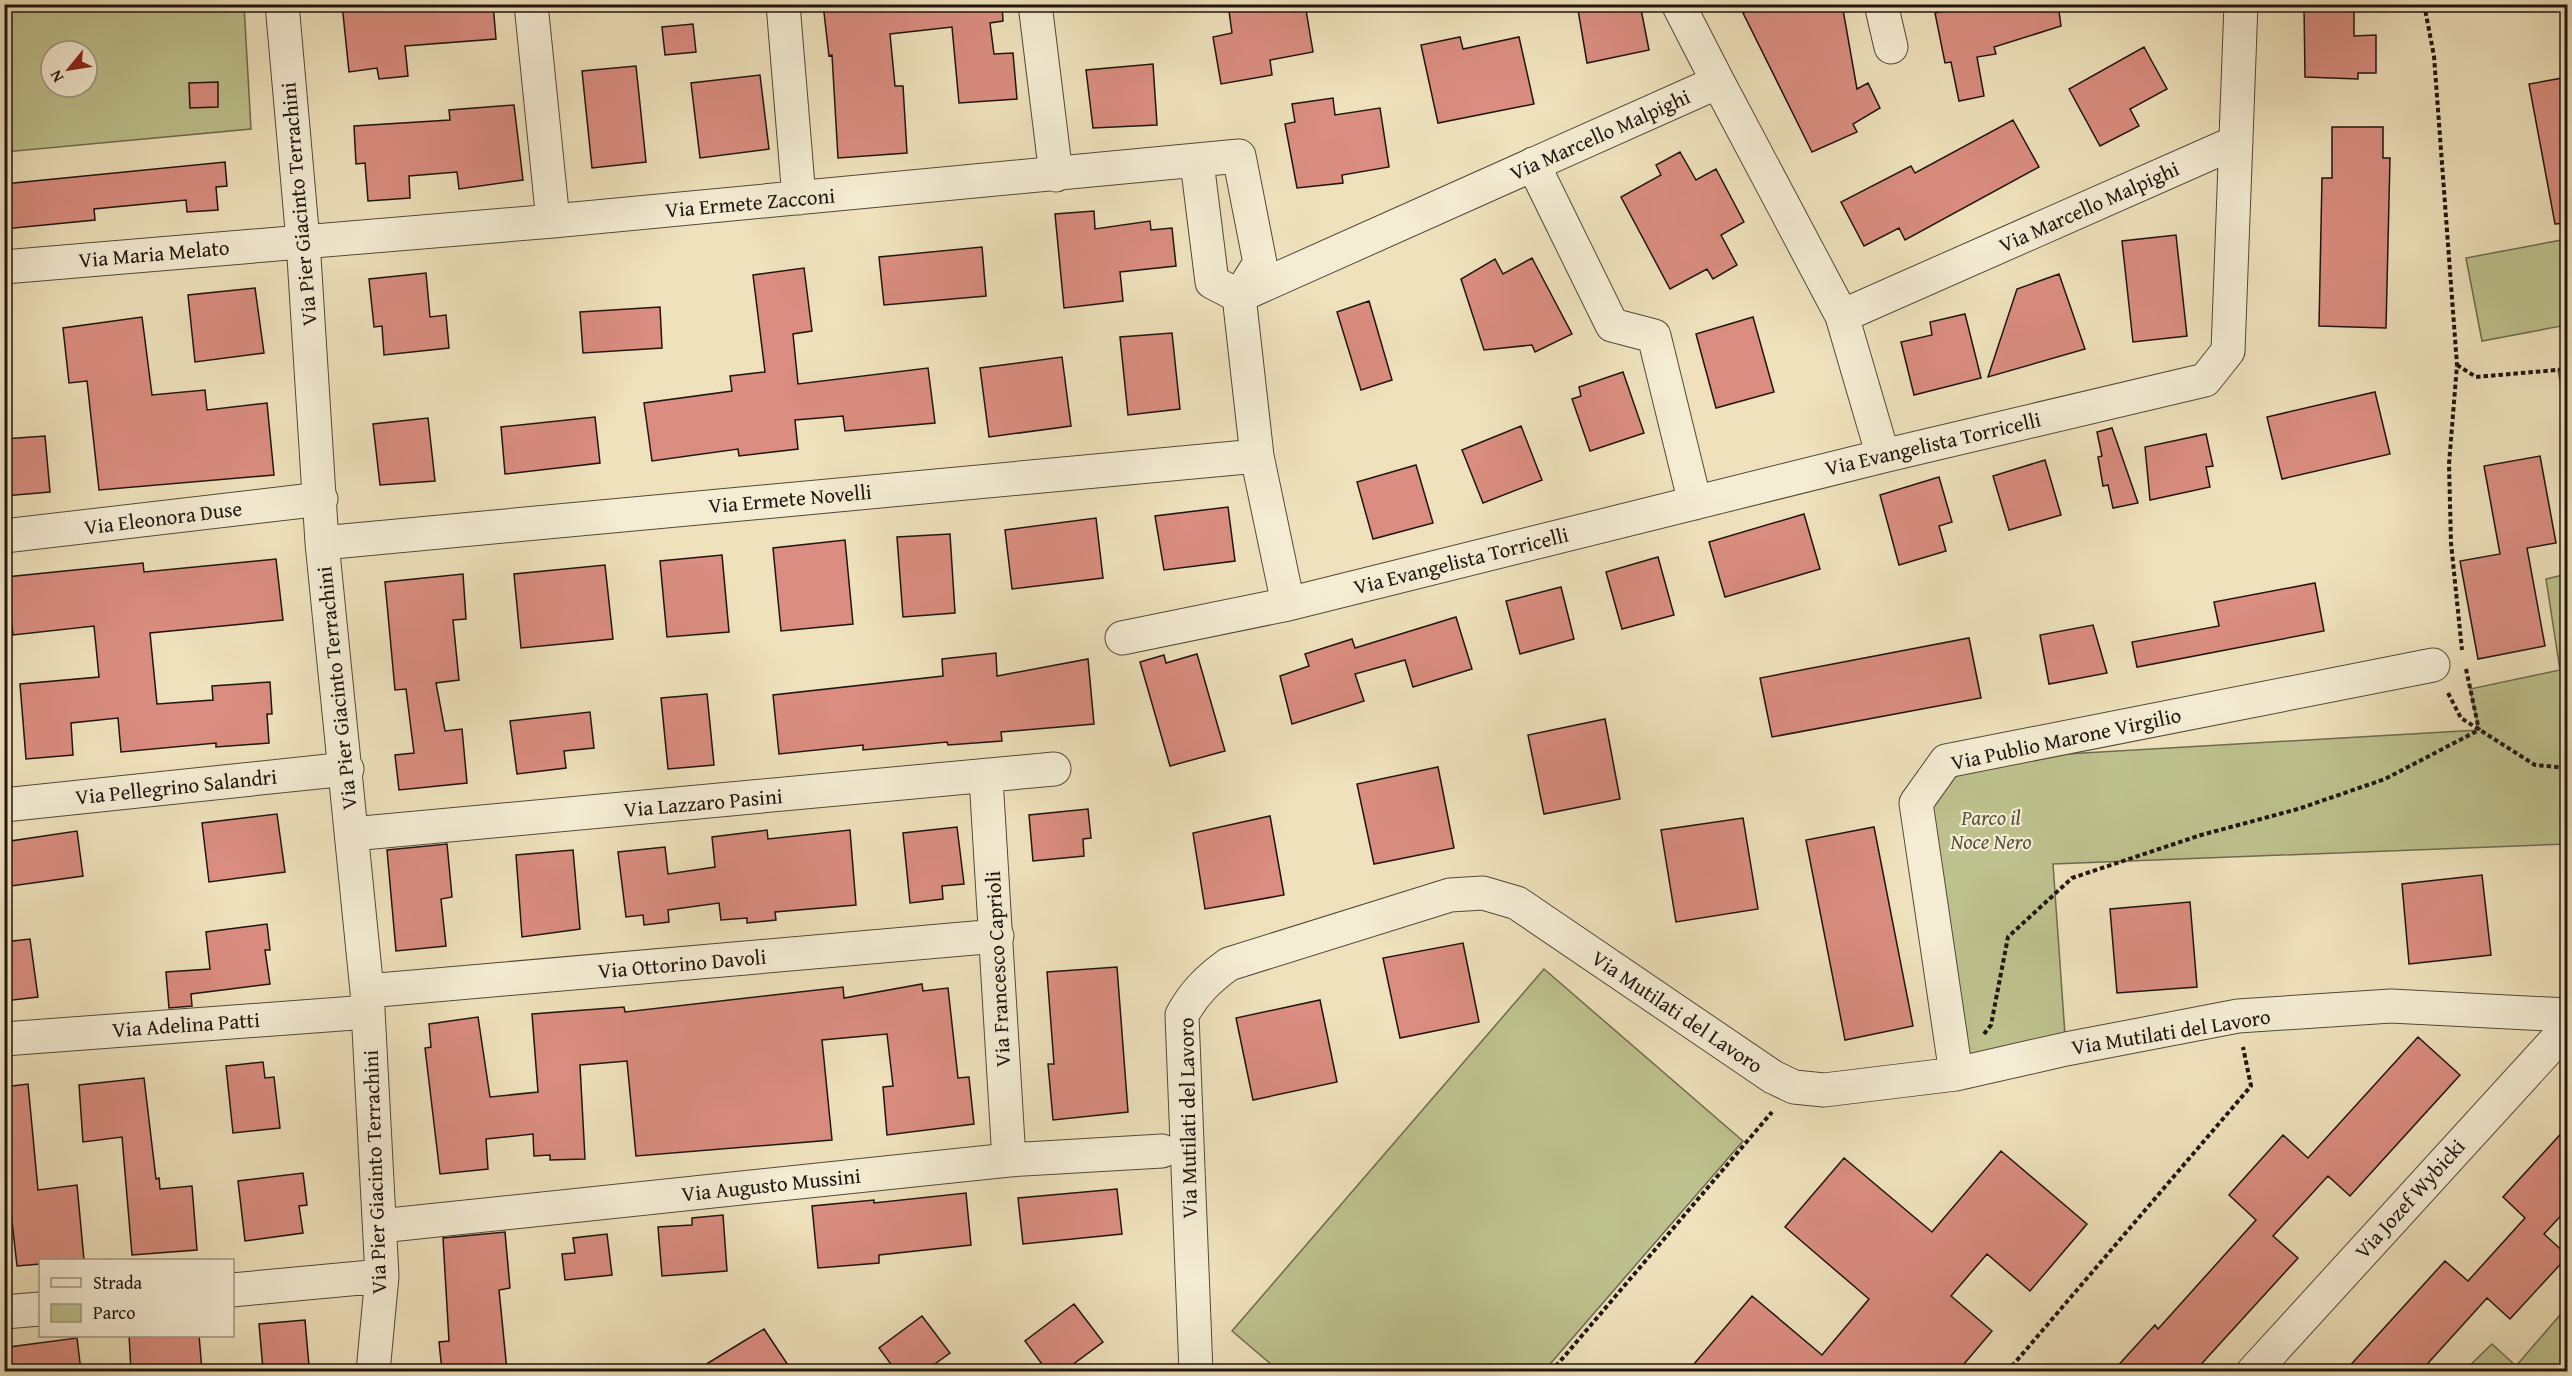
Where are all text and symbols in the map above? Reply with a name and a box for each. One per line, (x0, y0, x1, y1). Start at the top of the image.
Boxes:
north arrow (39, 39, 99, 99)
text: N (43, 66, 69, 87)
street label: Via Pier Giacinto Terrachini (272, 81, 325, 327)
street label: Via Marcello Malpighi (1505, 81, 1695, 188)
street label: Via Marcello Malpighi (1994, 153, 2184, 260)
street label: Via Ermete Zacconi (664, 180, 836, 225)
street label: Via Maria Melato (77, 231, 231, 276)
street label: Via Evangelista Torricelli (1822, 404, 2044, 483)
street label: Via Ermete Novelli (707, 476, 873, 521)
street label: Via Eleonora Duse (82, 492, 244, 543)
street label: Via Evangelista Torricelli (1350, 519, 1572, 602)
street label: Via Pier Giacinto Terrachini (308, 565, 365, 811)
street label: Via Publio Marone Virgilio (1948, 699, 2184, 778)
street label: Via Pellegrino Salandri (74, 760, 278, 813)
street label: Via Lazzaro Pasini (622, 780, 784, 825)
park label: Parco il Noce Nero (1950, 802, 2031, 857)
street label: Via Francesco Caprioli (977, 870, 1018, 1068)
street label: Via Ottorino Davoli (596, 941, 768, 986)
street label: Via Mutilati del Lavoro (1585, 943, 1769, 1081)
street label: Via Mutilati del Lavoro (2069, 1000, 2273, 1063)
street label: Via Adelina Patti (111, 1004, 261, 1045)
street label: Via Mutilati del Lavoro (1170, 1017, 1205, 1219)
street label: Via Pier Giacinto Terrachini (355, 1049, 394, 1295)
street label: Via Jozef Wybicki (2347, 1132, 2472, 1266)
street label: Via Augusto Mussini (680, 1160, 862, 1209)
legend (39, 1259, 234, 1337)
text: Strada (93, 1269, 143, 1296)
text: Parco (93, 1299, 136, 1326)

